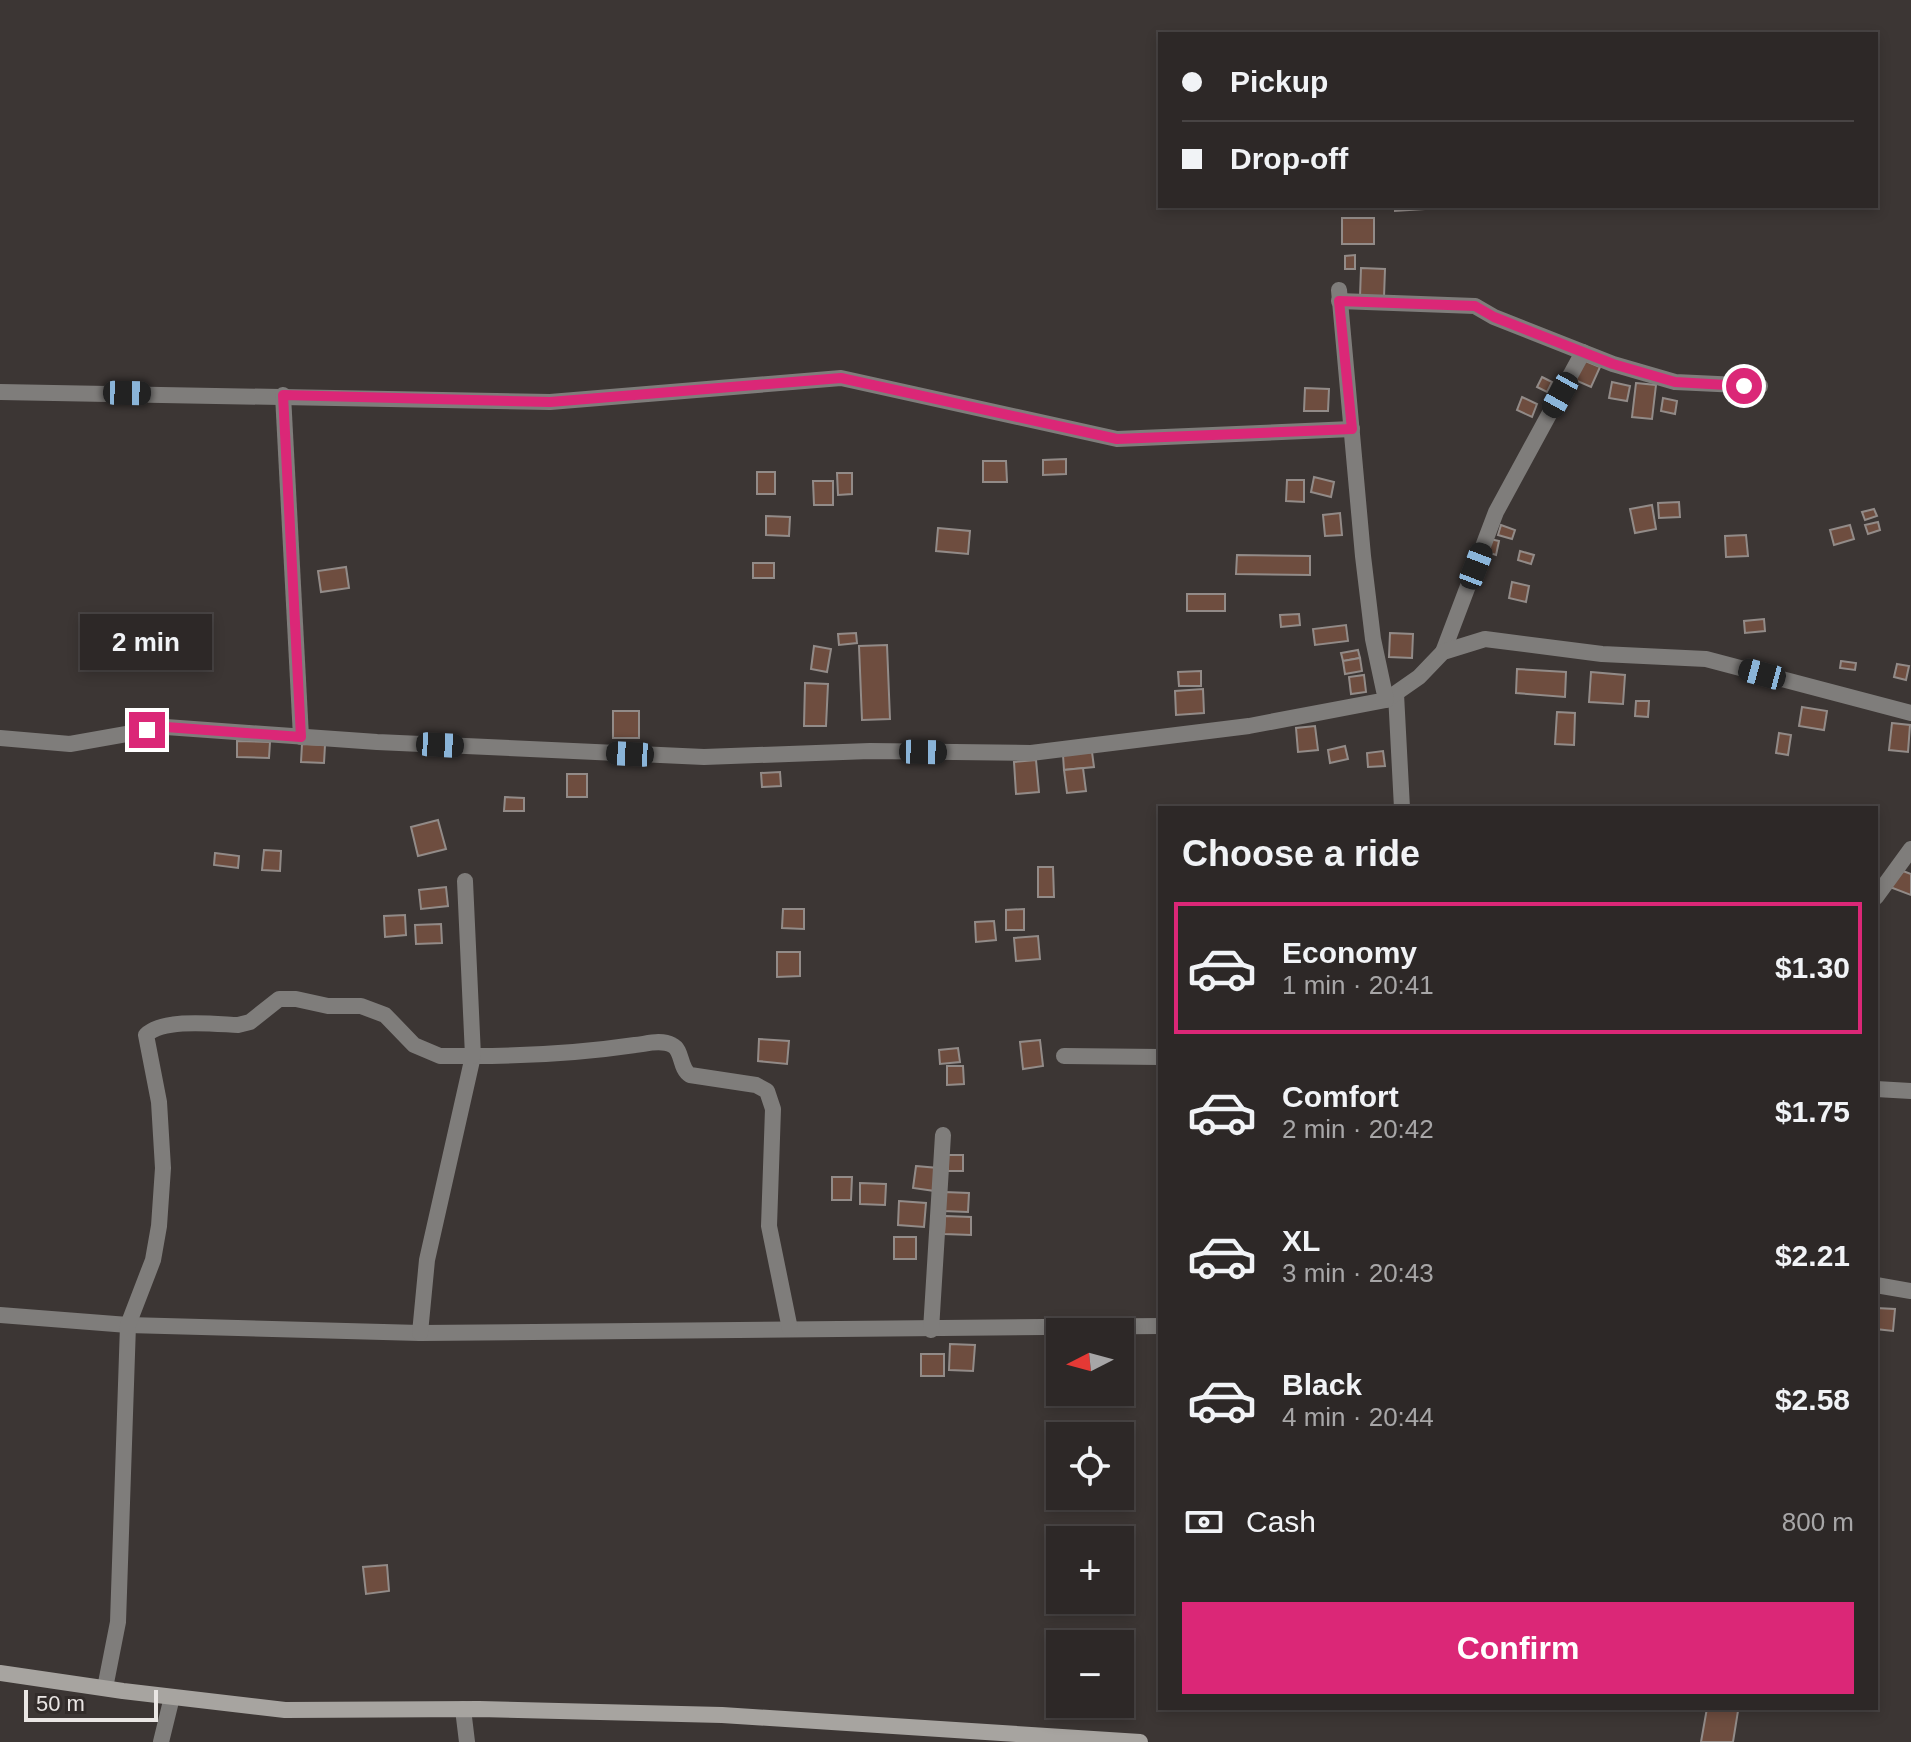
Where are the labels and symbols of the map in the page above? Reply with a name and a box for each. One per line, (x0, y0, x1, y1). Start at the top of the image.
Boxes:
car (1538, 368, 1582, 422)
route start (1726, 368, 1762, 404)
car (103, 381, 151, 405)
car (1456, 539, 1496, 593)
callout: 2 min (81, 614, 213, 670)
car (1736, 656, 1788, 692)
route end (129, 712, 165, 748)
car (415, 732, 465, 758)
car (899, 740, 947, 764)
car (605, 741, 655, 767)
north arrow (1046, 1318, 1134, 1406)
scale bar (24, 1686, 158, 1722)

